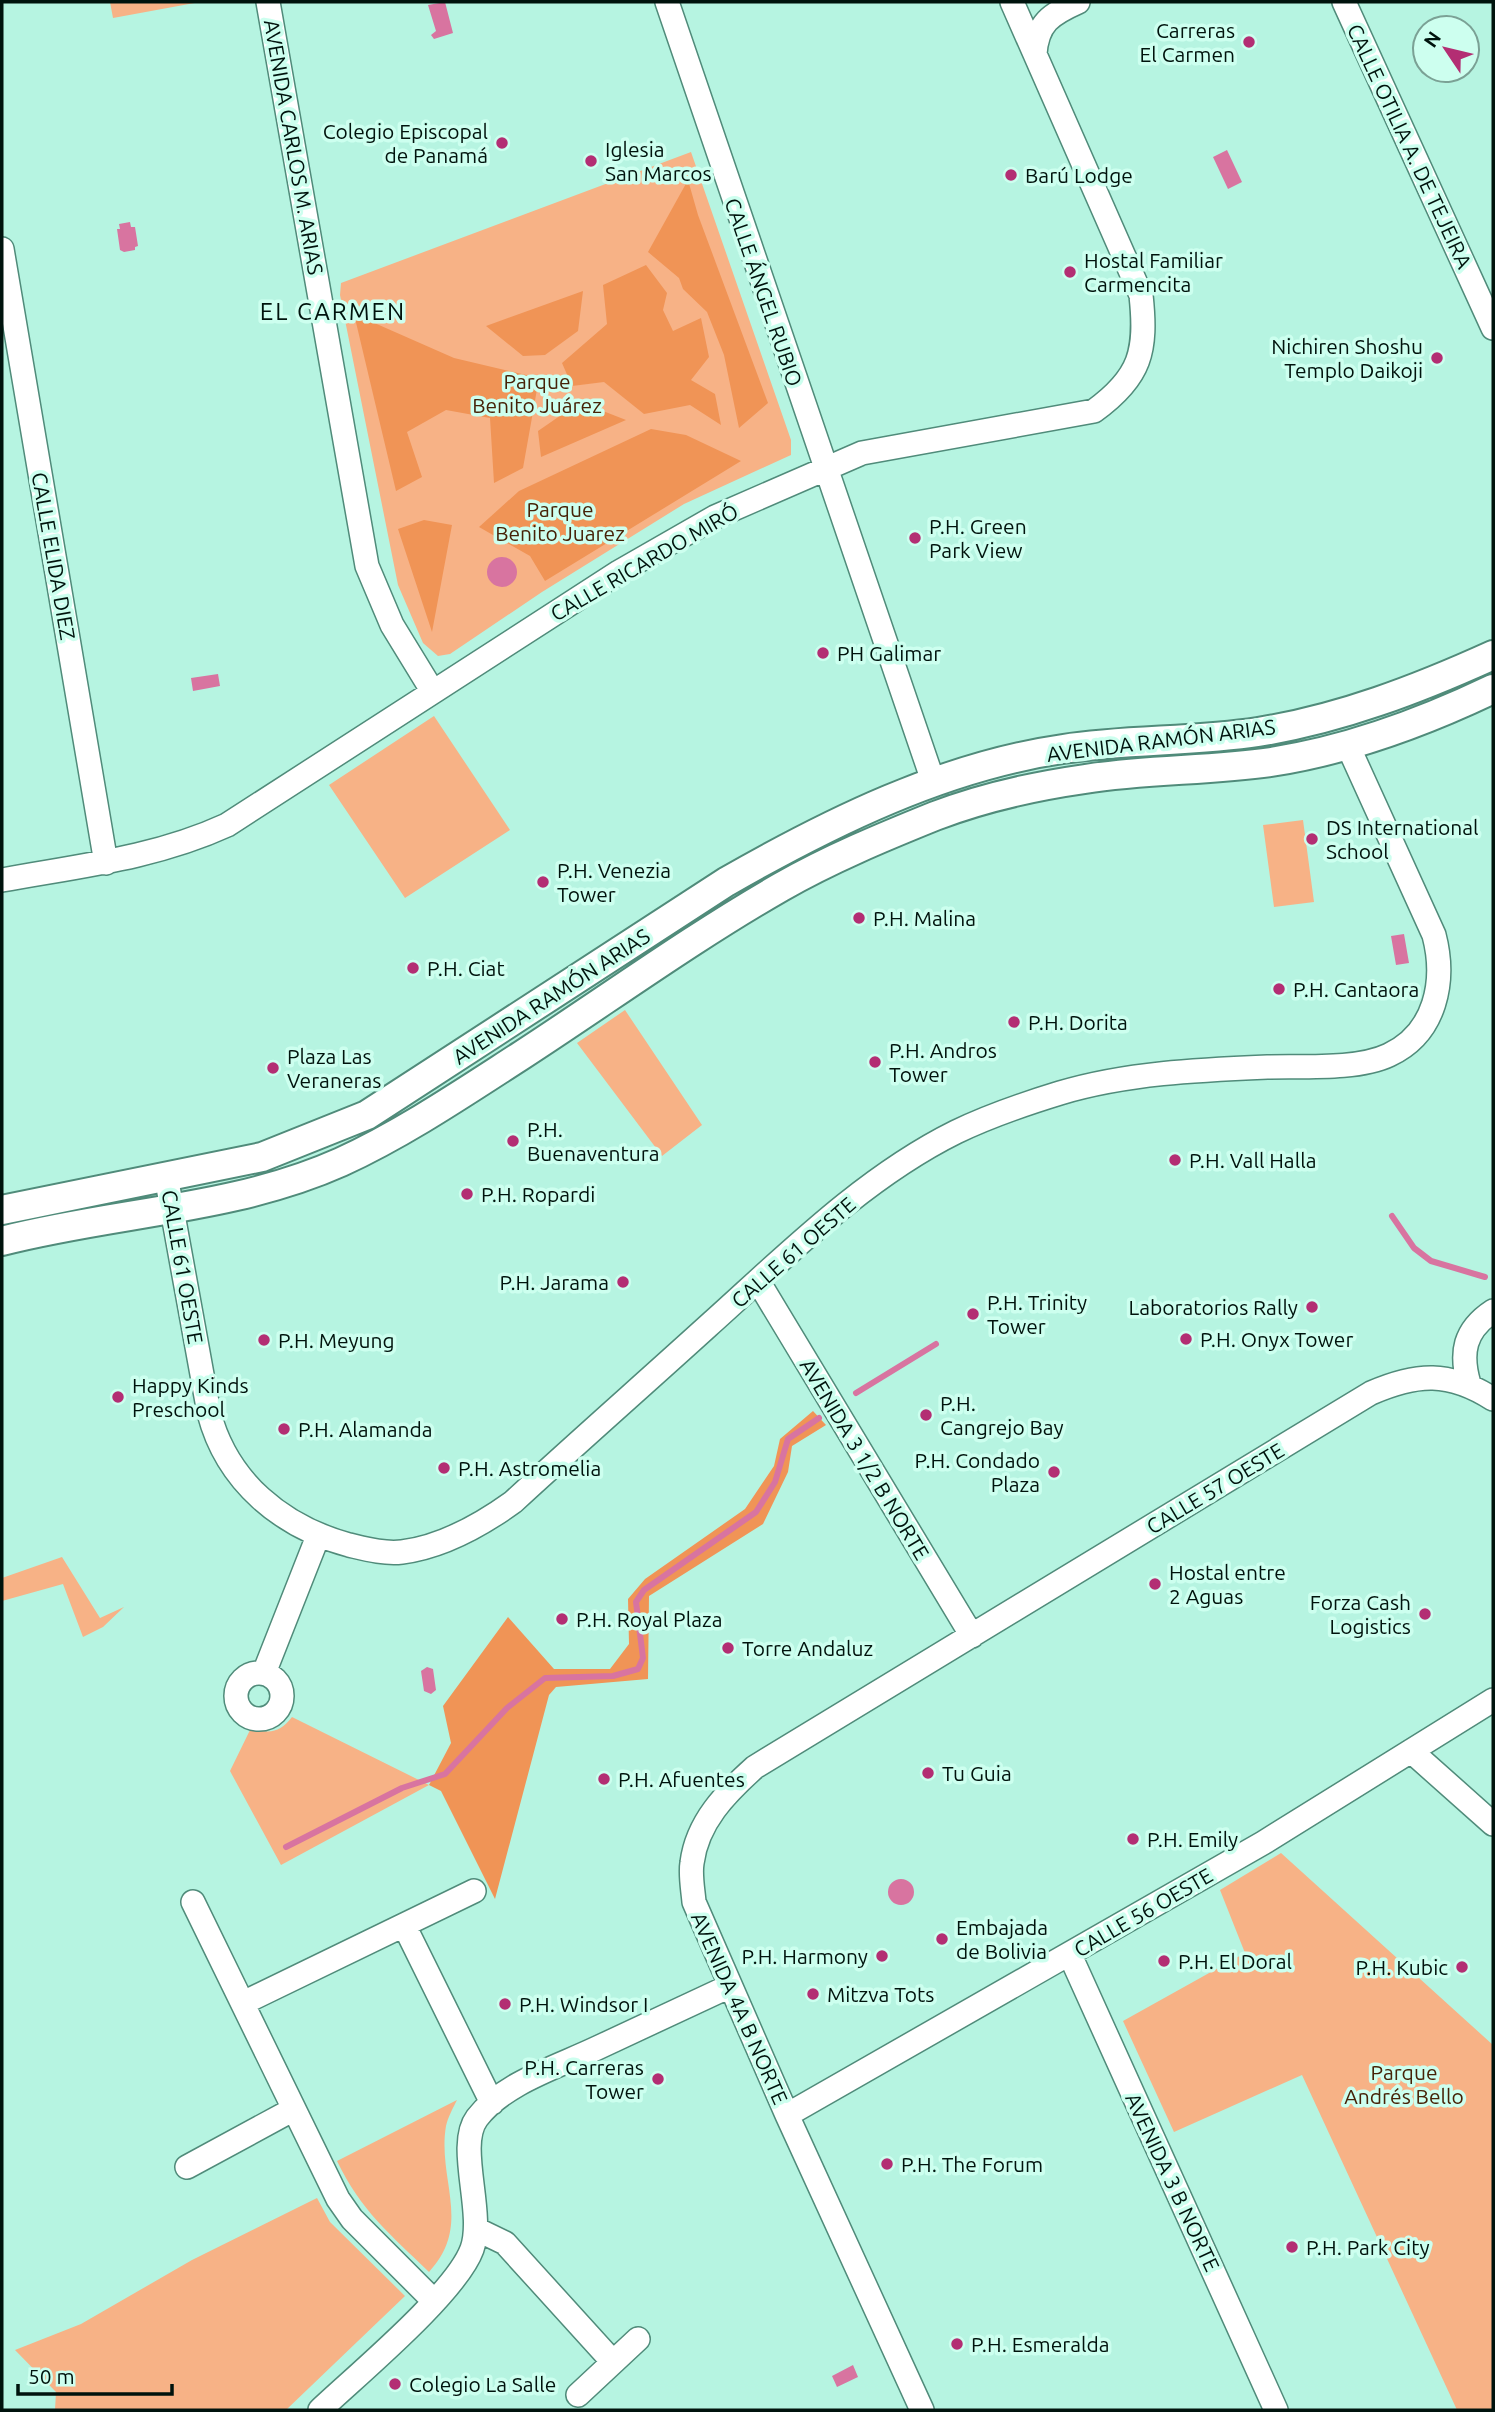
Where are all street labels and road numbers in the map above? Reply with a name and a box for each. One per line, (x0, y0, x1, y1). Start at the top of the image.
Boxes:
street label: AVENIDA CARLOS M. ARIAS (260, 18, 328, 276)
street label: CALLE OTILIA A. DE TEJEIRA (1343, 20, 1477, 272)
street label: CALLE ÁNGEL RUBIO (721, 195, 807, 389)
street label: CALLE ELIDA DIEZ (27, 470, 81, 642)
street label: CALLE RICARDO MIRÓ (546, 498, 742, 626)
street label: AVENIDA RAMÓN ARIAS (1045, 714, 1277, 766)
street label: AVENIDA RAMÓN ARIAS (448, 923, 654, 1069)
street label: CALLE 61 OESTE (158, 1188, 208, 1346)
street label: CALLE 61 OESTE (726, 1192, 860, 1312)
street label: AVENIDA 3 1/2 B NORTE (795, 1354, 935, 1564)
street label: CALLE 57 OESTE (1142, 1438, 1288, 1538)
street label: CALLE 56 OESTE (1069, 1863, 1217, 1961)
street label: AVENIDA 4A B NORTE (687, 1908, 793, 2108)
street label: AVENIDA 3 B NORTE (1121, 2089, 1225, 2275)

